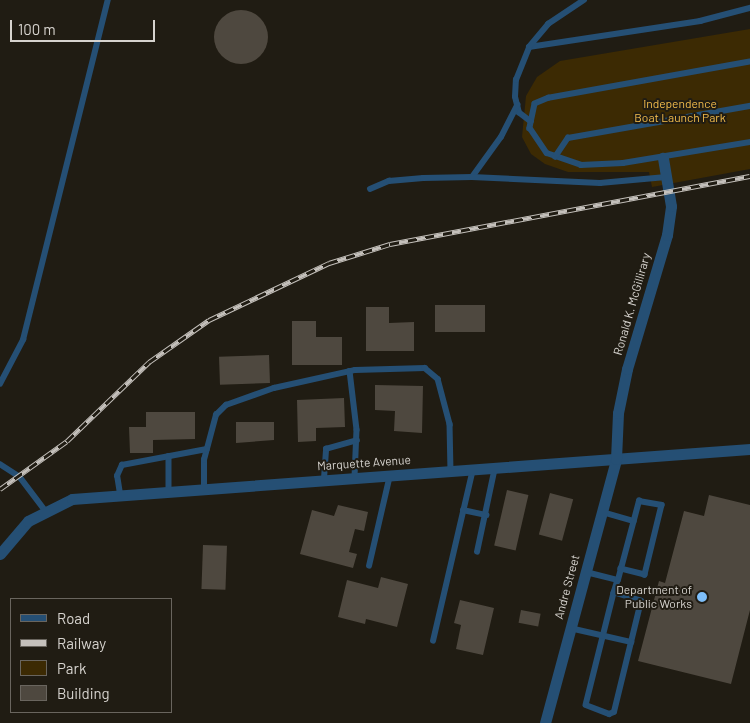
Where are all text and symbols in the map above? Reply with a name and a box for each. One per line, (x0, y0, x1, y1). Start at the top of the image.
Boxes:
scale bar (12, 10, 158, 42)
text: 100 m (18, 20, 56, 38)
park label: Independence Boat Launch Park (634, 97, 726, 125)
street label: Ronald K. McGillirary (611, 251, 653, 357)
street label: Marquette Avenue (317, 453, 411, 473)
street label: Andre Street (551, 553, 583, 621)
place label: Department of Public Works (616, 583, 692, 611)
marker: Department of Public Works (696, 591, 708, 603)
legend (10, 598, 172, 713)
text: Road (57, 609, 90, 627)
text: Railway (57, 634, 106, 652)
text: Park (57, 659, 86, 677)
text: Building (57, 684, 110, 702)

